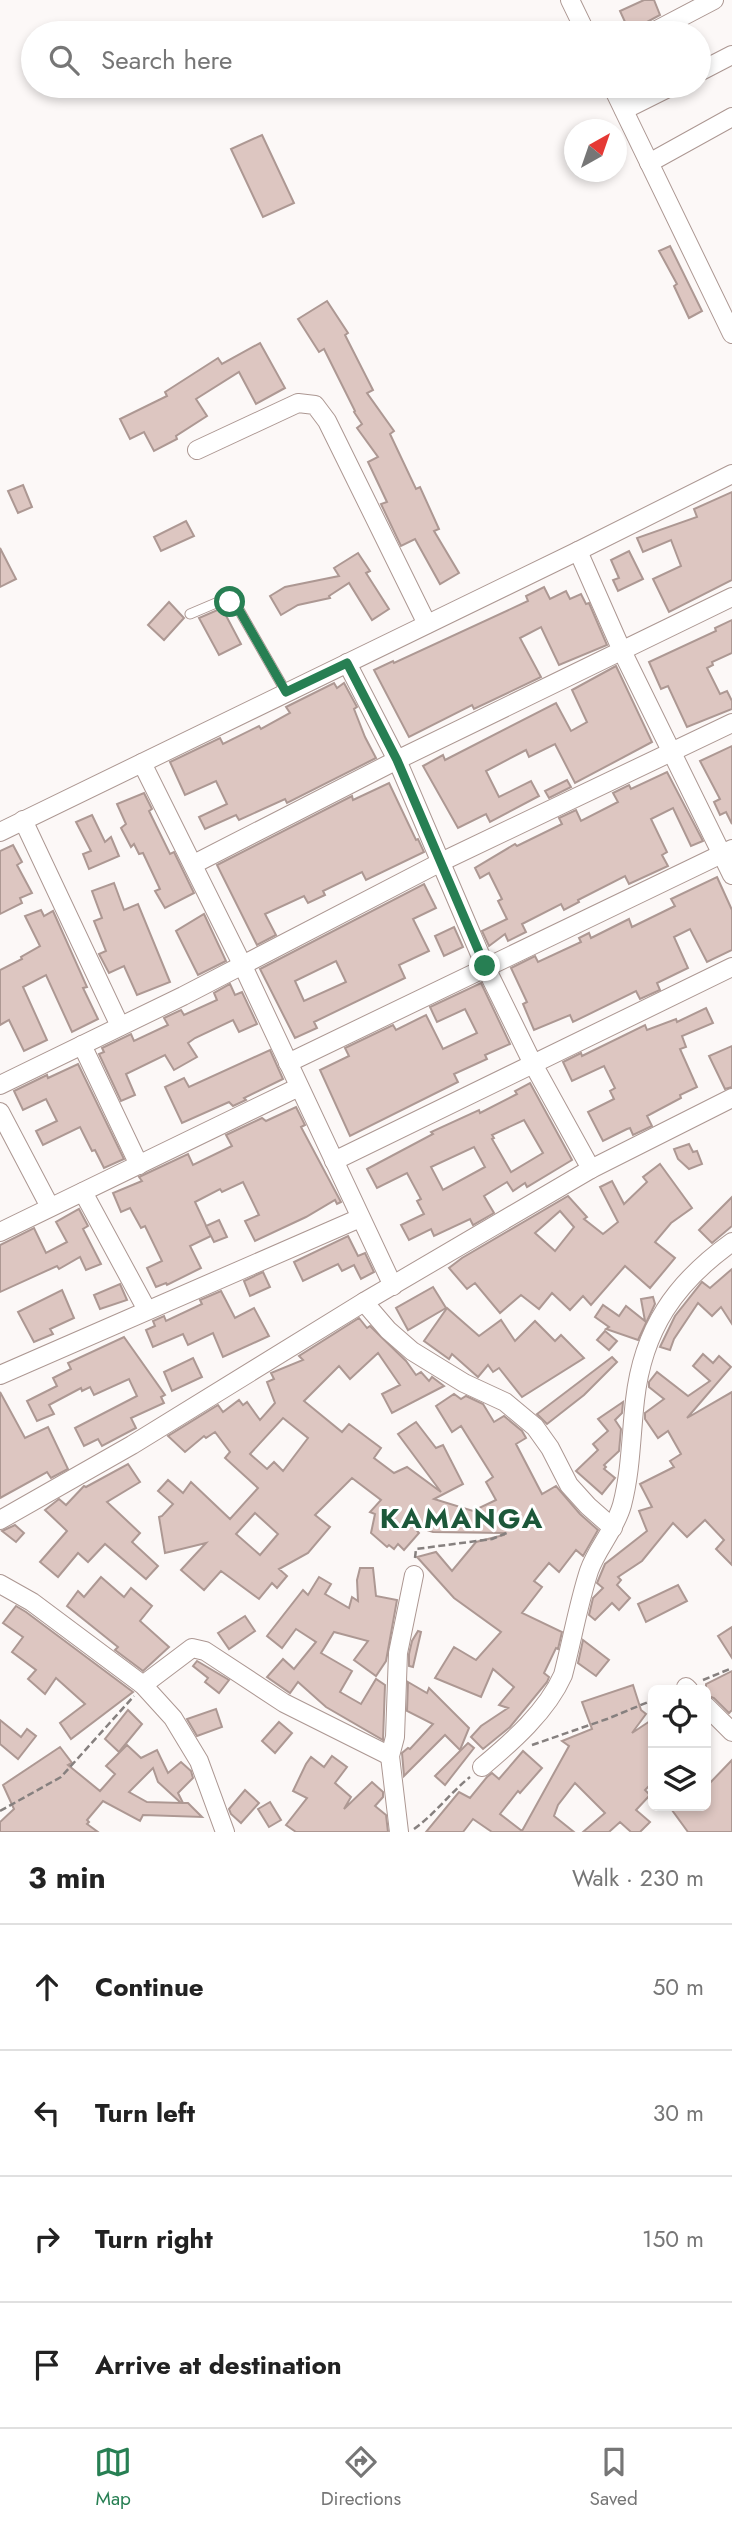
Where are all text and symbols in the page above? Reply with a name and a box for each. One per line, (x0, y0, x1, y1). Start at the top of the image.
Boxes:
search box (21, 21, 711, 98)
icon: search (45, 41, 83, 79)
text: Search here (101, 41, 233, 79)
north arrow (564, 119, 627, 182)
route start (214, 586, 245, 617)
route end (469, 950, 500, 981)
district label: KAMANGA (380, 1498, 544, 1539)
map controls (648, 1685, 711, 1811)
button: locate (648, 1685, 711, 1748)
button: layers (648, 1748, 711, 1811)
text: 3 min (28, 1856, 106, 1899)
text: Walk · 230 m (572, 1861, 704, 1895)
icon: ahead (28, 1968, 66, 2006)
text: Continue (95, 1968, 204, 2006)
text: 50 m (652, 1970, 704, 2004)
icon: left (28, 2094, 66, 2132)
text: Turn left (95, 2094, 195, 2132)
text: 30 m (653, 2096, 704, 2130)
icon: right (28, 2220, 66, 2258)
text: Turn right (95, 2220, 213, 2258)
text: 150 m (642, 2222, 704, 2256)
icon: arrive (28, 2346, 66, 2384)
text: Arrive at destination (95, 2346, 342, 2384)
tab: Map (94, 2443, 132, 2512)
tab: Directions (321, 2443, 401, 2512)
tab: Saved (590, 2443, 638, 2512)

